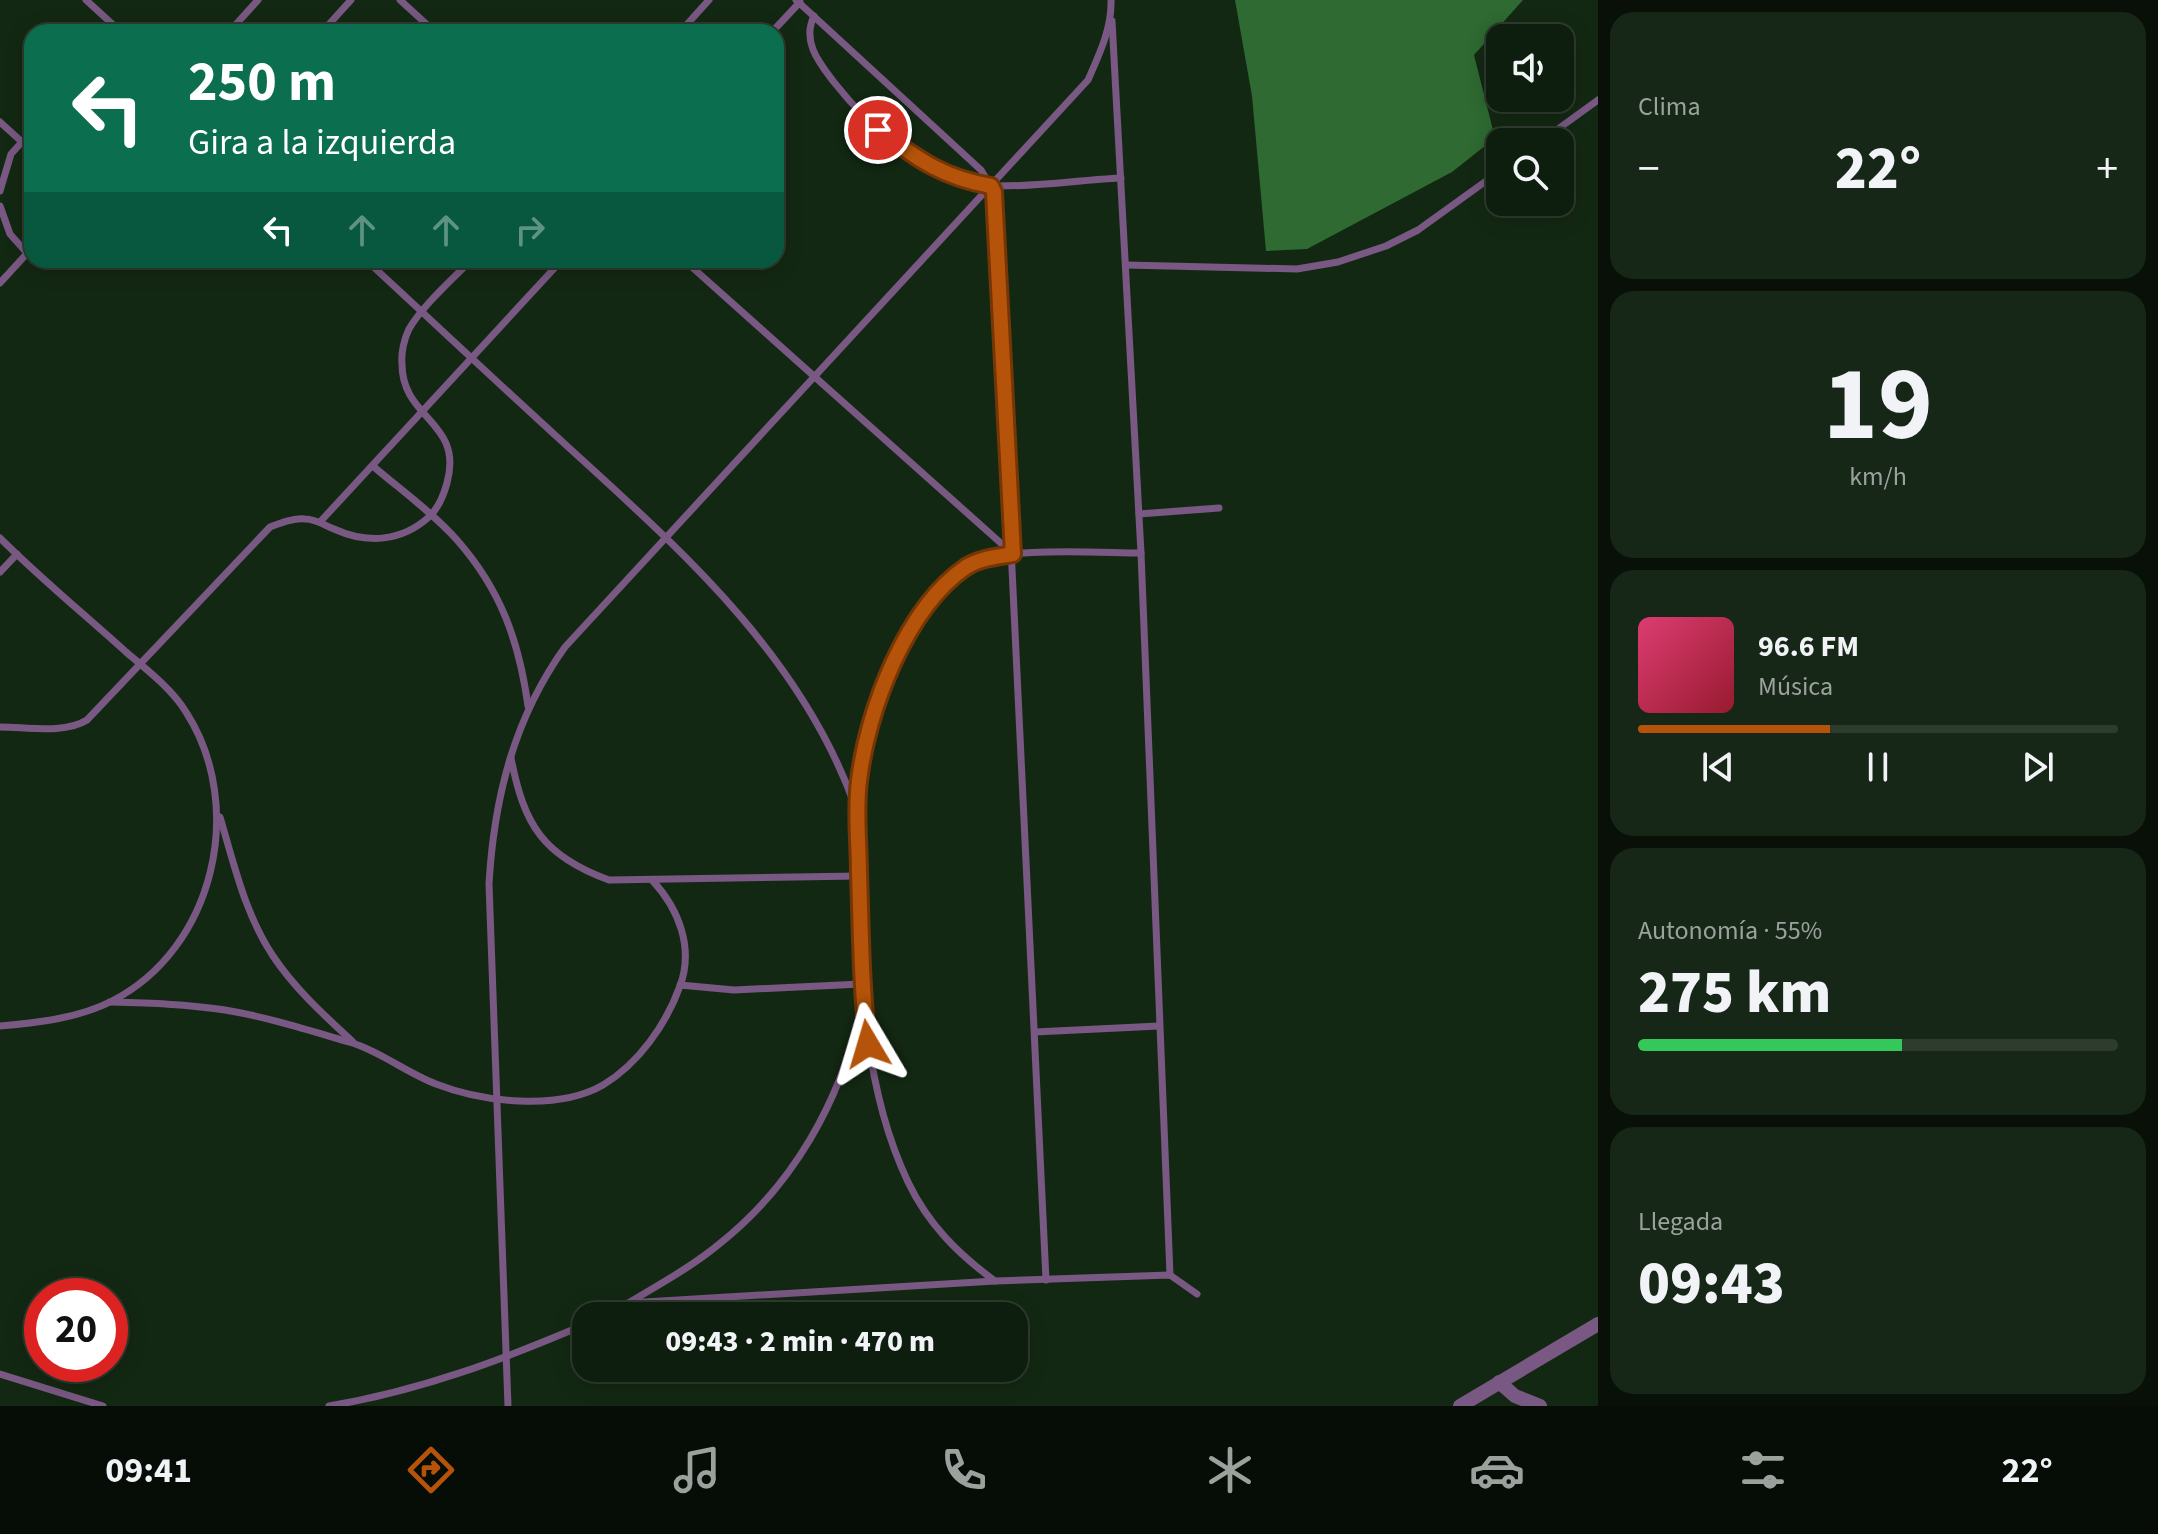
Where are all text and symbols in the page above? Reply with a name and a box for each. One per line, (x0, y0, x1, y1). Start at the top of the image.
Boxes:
map controls (1486, 24, 1574, 216)
button: sound (1486, 24, 1574, 112)
text: 250 m (188, 43, 336, 122)
icon: left (56, 56, 160, 160)
text: Clima (1638, 88, 1701, 125)
pin (844, 96, 912, 164)
icon: arrive (856, 108, 900, 152)
text: Gira a la izquierda (188, 117, 456, 168)
text: 22° (1835, 127, 1921, 212)
button: search (1486, 128, 1574, 216)
text: − (1638, 138, 1660, 201)
text: + (2096, 138, 2118, 201)
icon: left (256, 208, 300, 252)
icon: ahead (340, 208, 384, 252)
icon: ahead (424, 208, 468, 252)
icon: right (508, 208, 552, 252)
text: 19 (1823, 332, 1933, 480)
text: km/h (1849, 458, 1907, 495)
text: 96.6 FM (1758, 625, 1859, 668)
text: Música (1758, 668, 1833, 705)
icon: previous (1696, 745, 1740, 789)
icon: pause (1856, 745, 1900, 789)
icon: next (2016, 745, 2060, 789)
text: Autonomía · 55% (1638, 912, 1822, 949)
text: 275 km (1638, 951, 1831, 1036)
position arrow (826, 1002, 910, 1086)
text: Llegada (1638, 1203, 1723, 1240)
text: 09:43 (1638, 1242, 1785, 1327)
speed limit sign: 20 (24, 1278, 128, 1382)
text: 09:43 · 2 min · 470 m (665, 1320, 935, 1363)
icon: directions (403, 1442, 459, 1498)
icon: music (669, 1442, 725, 1498)
icon: phone (936, 1442, 992, 1498)
icon: climate (1202, 1442, 1258, 1498)
icon: car (1469, 1442, 1525, 1498)
icon: filters (1735, 1442, 1791, 1498)
text: 09:41 (105, 1445, 192, 1496)
text: 22° (2002, 1445, 2053, 1496)

